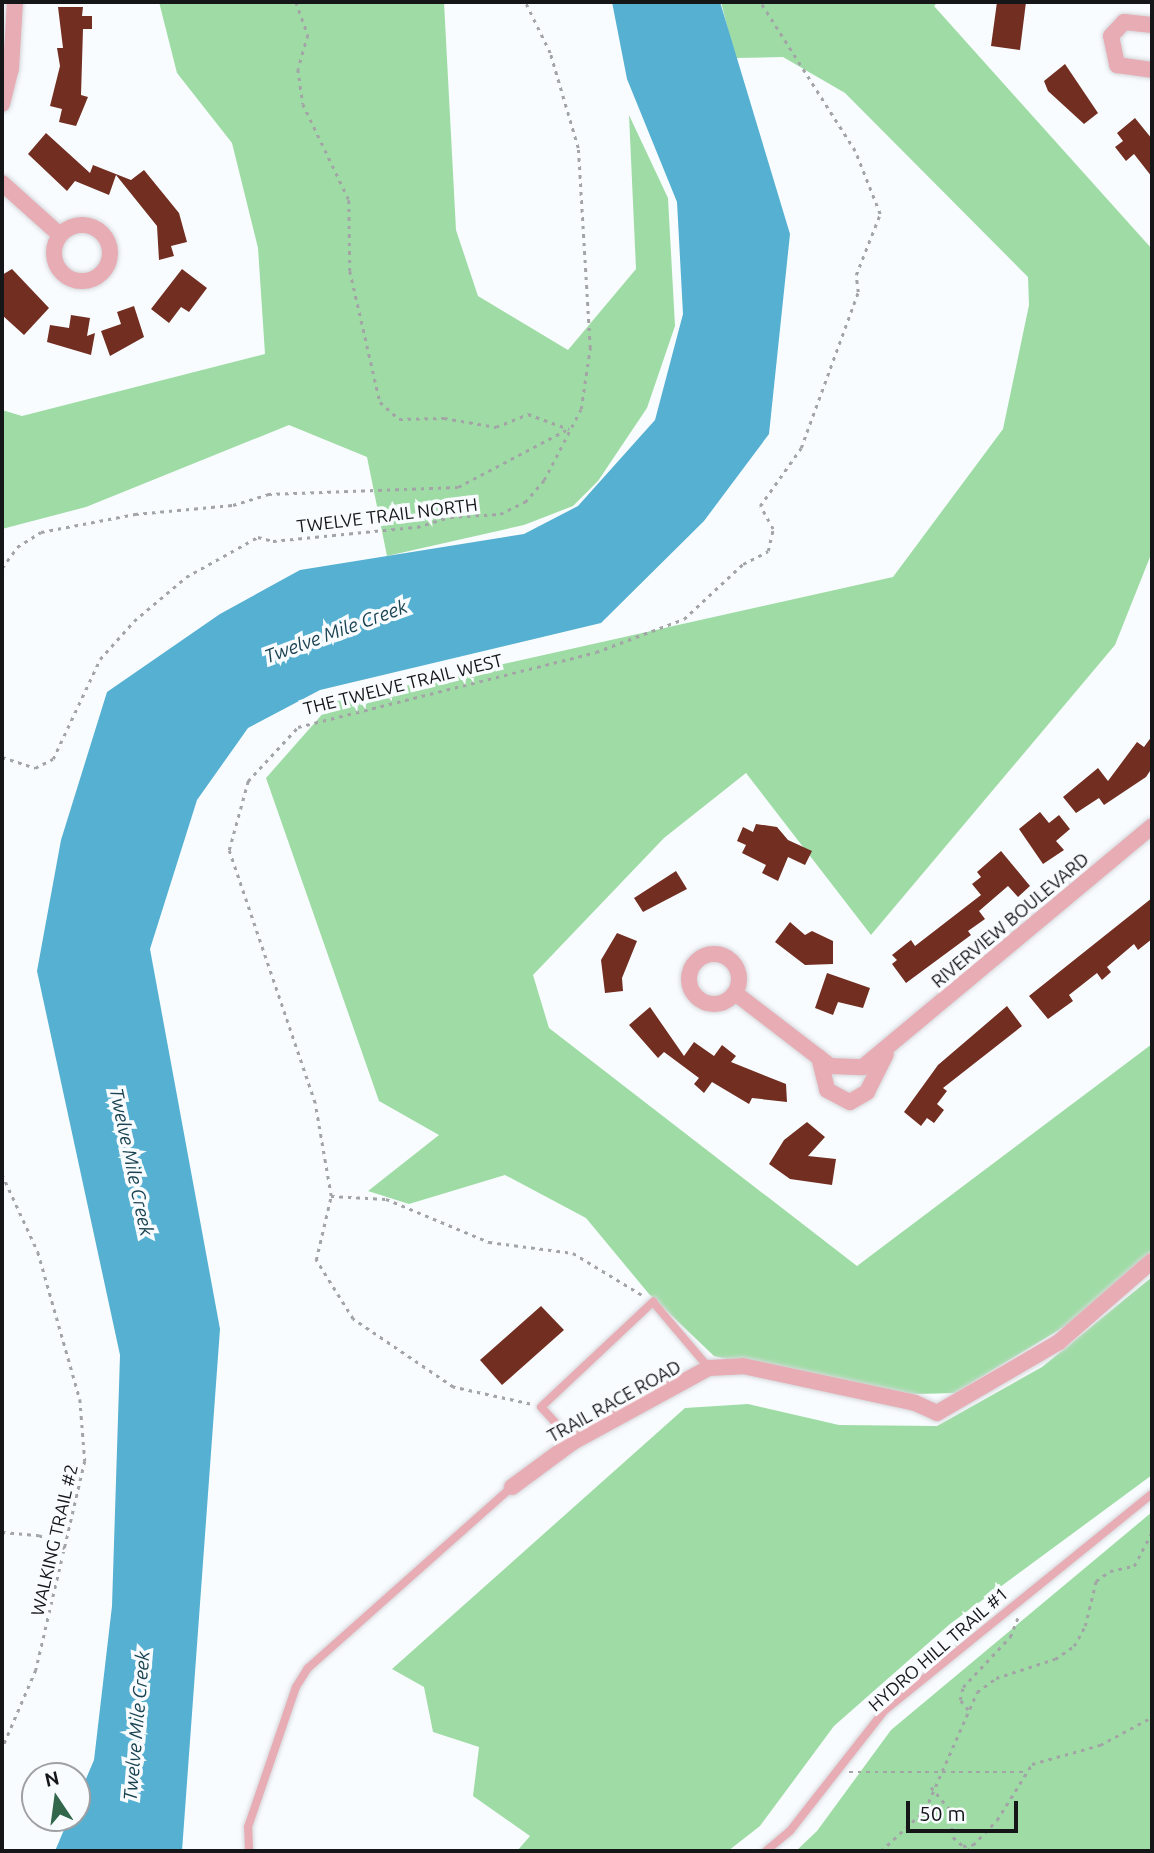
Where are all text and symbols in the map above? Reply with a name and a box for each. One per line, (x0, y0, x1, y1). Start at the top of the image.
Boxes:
street label: TWELVE TRAIL NORTH (295, 493, 479, 537)
water label: Twelve Mile Creek (261, 596, 411, 668)
street label: THE TWELVE TRAIL WEST (301, 649, 505, 719)
street label: RIVERVIEW BOULEVARD (927, 848, 1093, 992)
water label: Twelve Mile Creek (104, 1086, 158, 1238)
street label: TRAIL RACE ROAD (544, 1355, 684, 1447)
street label: WALKING TRAIL #2 (26, 1462, 82, 1618)
street label: HYDRO HILL TRAIL #1 (864, 1582, 1012, 1716)
water label: Twelve Mile Creek (119, 1650, 155, 1802)
north arrow (21, 1762, 91, 1832)
text: N (42, 1766, 61, 1791)
scale bar (909, 1786, 1021, 1830)
text: 50 m (919, 1801, 966, 1825)

